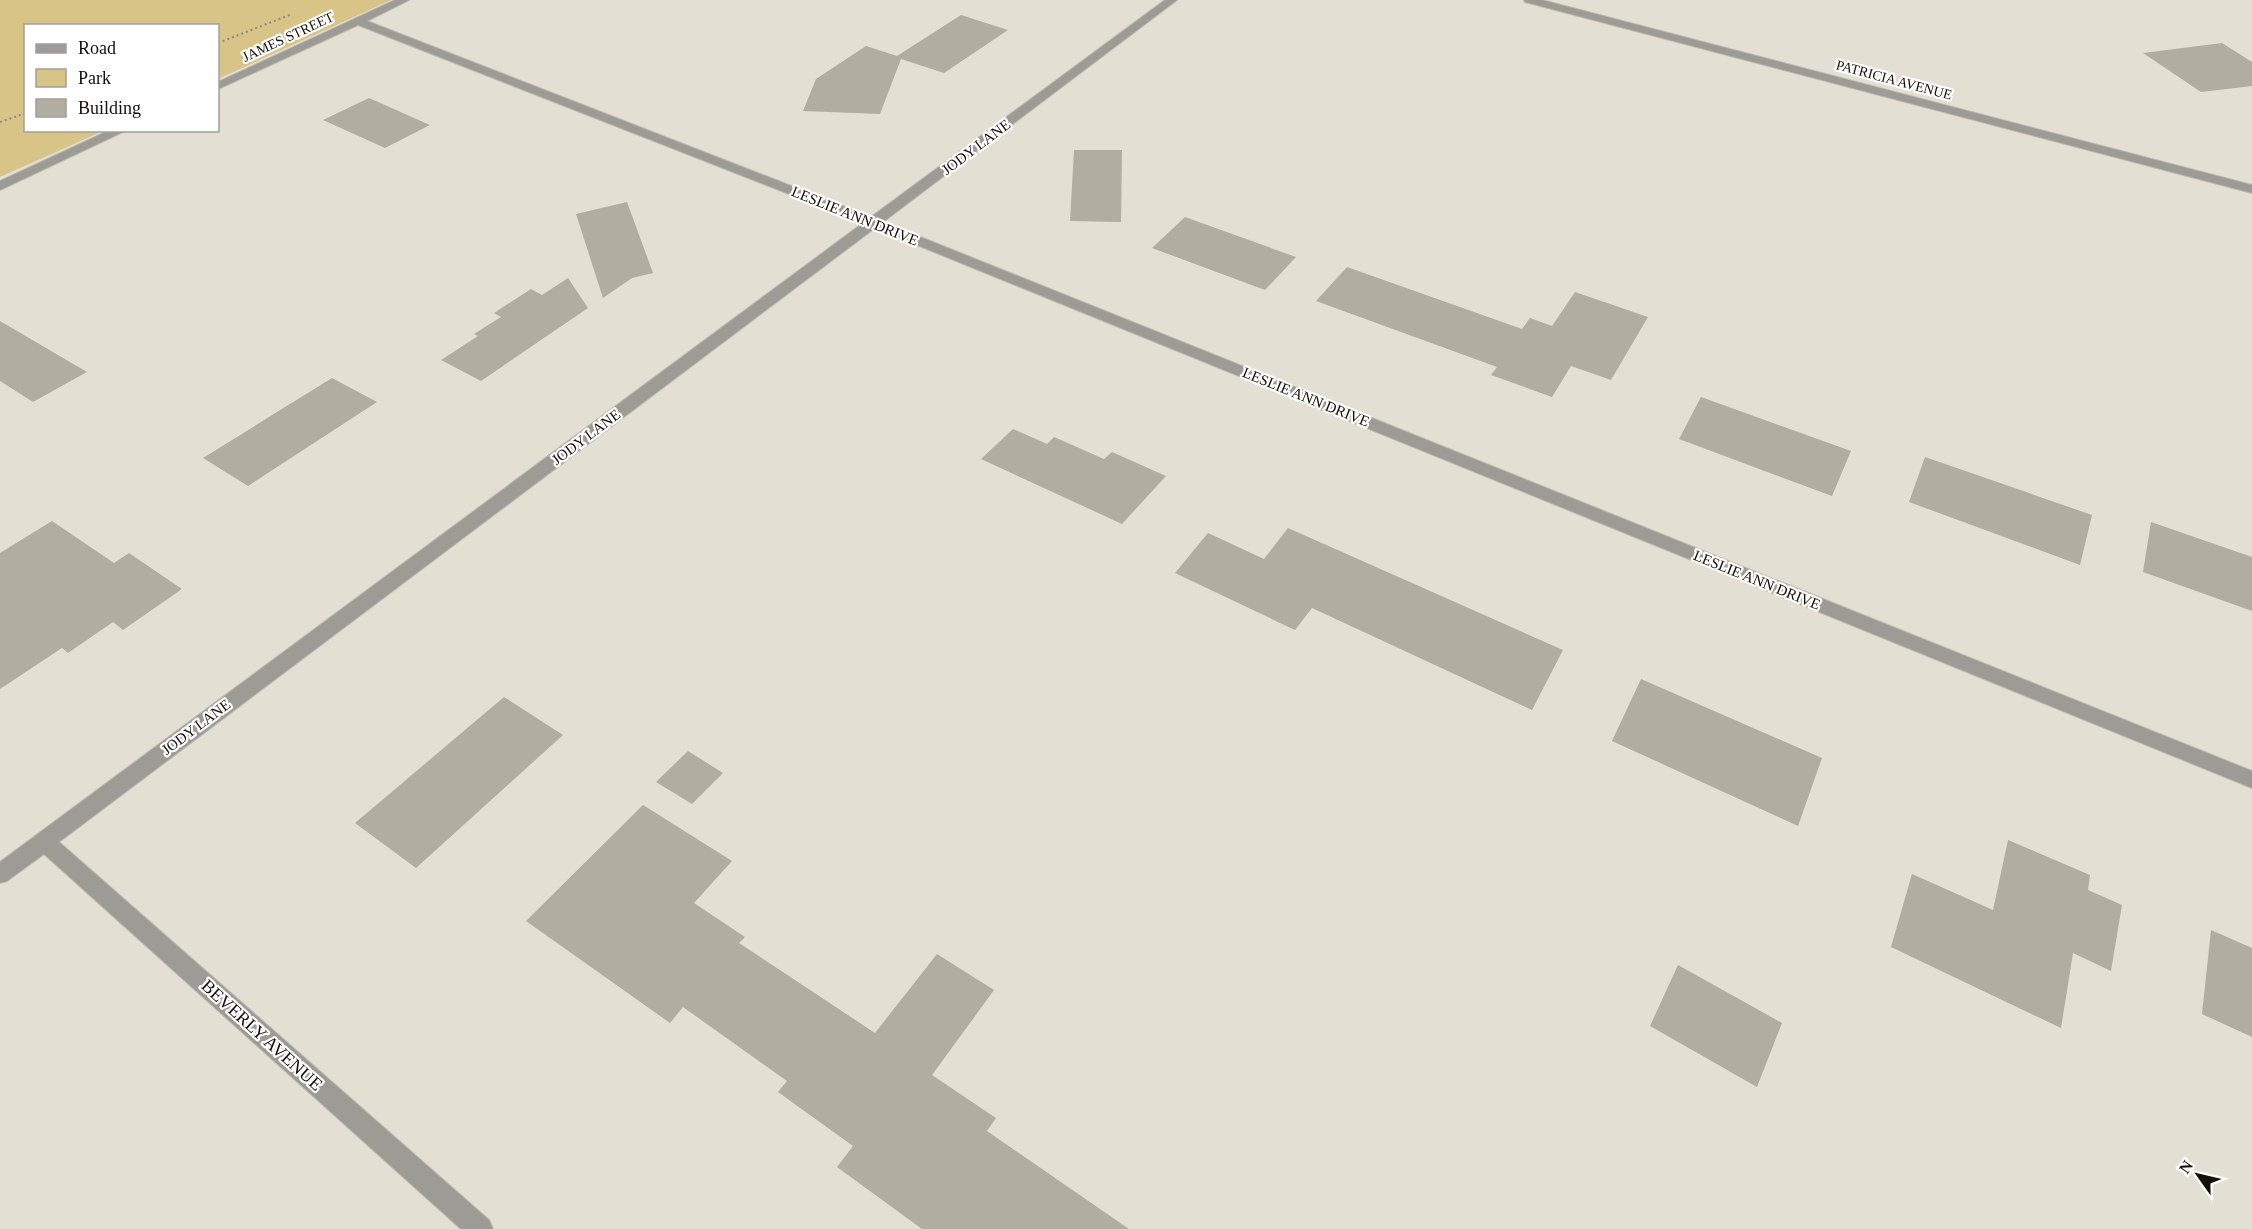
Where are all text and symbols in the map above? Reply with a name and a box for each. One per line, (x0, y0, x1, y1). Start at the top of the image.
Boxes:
street label: JAMES STREET (240, 9, 337, 65)
legend (24, 24, 219, 132)
text: Road (78, 38, 116, 58)
street label: PATRICIA AVENUE (1834, 57, 1954, 103)
text: Park (78, 68, 111, 88)
text: Building (78, 98, 141, 118)
street label: JODY LANE (939, 116, 1013, 178)
street label: LESLIE ANN DRIVE (789, 183, 921, 249)
street label: LESLIE ANN DRIVE (1240, 364, 1372, 430)
street label: JODY LANE (549, 406, 623, 468)
street label: LESLIE ANN DRIVE (1691, 547, 1823, 613)
street label: JODY LANE (159, 696, 233, 758)
street label: BEVERLY AVENUE (197, 975, 327, 1095)
north arrow (2168, 1145, 2228, 1205)
text: N (2176, 1157, 2197, 1176)

